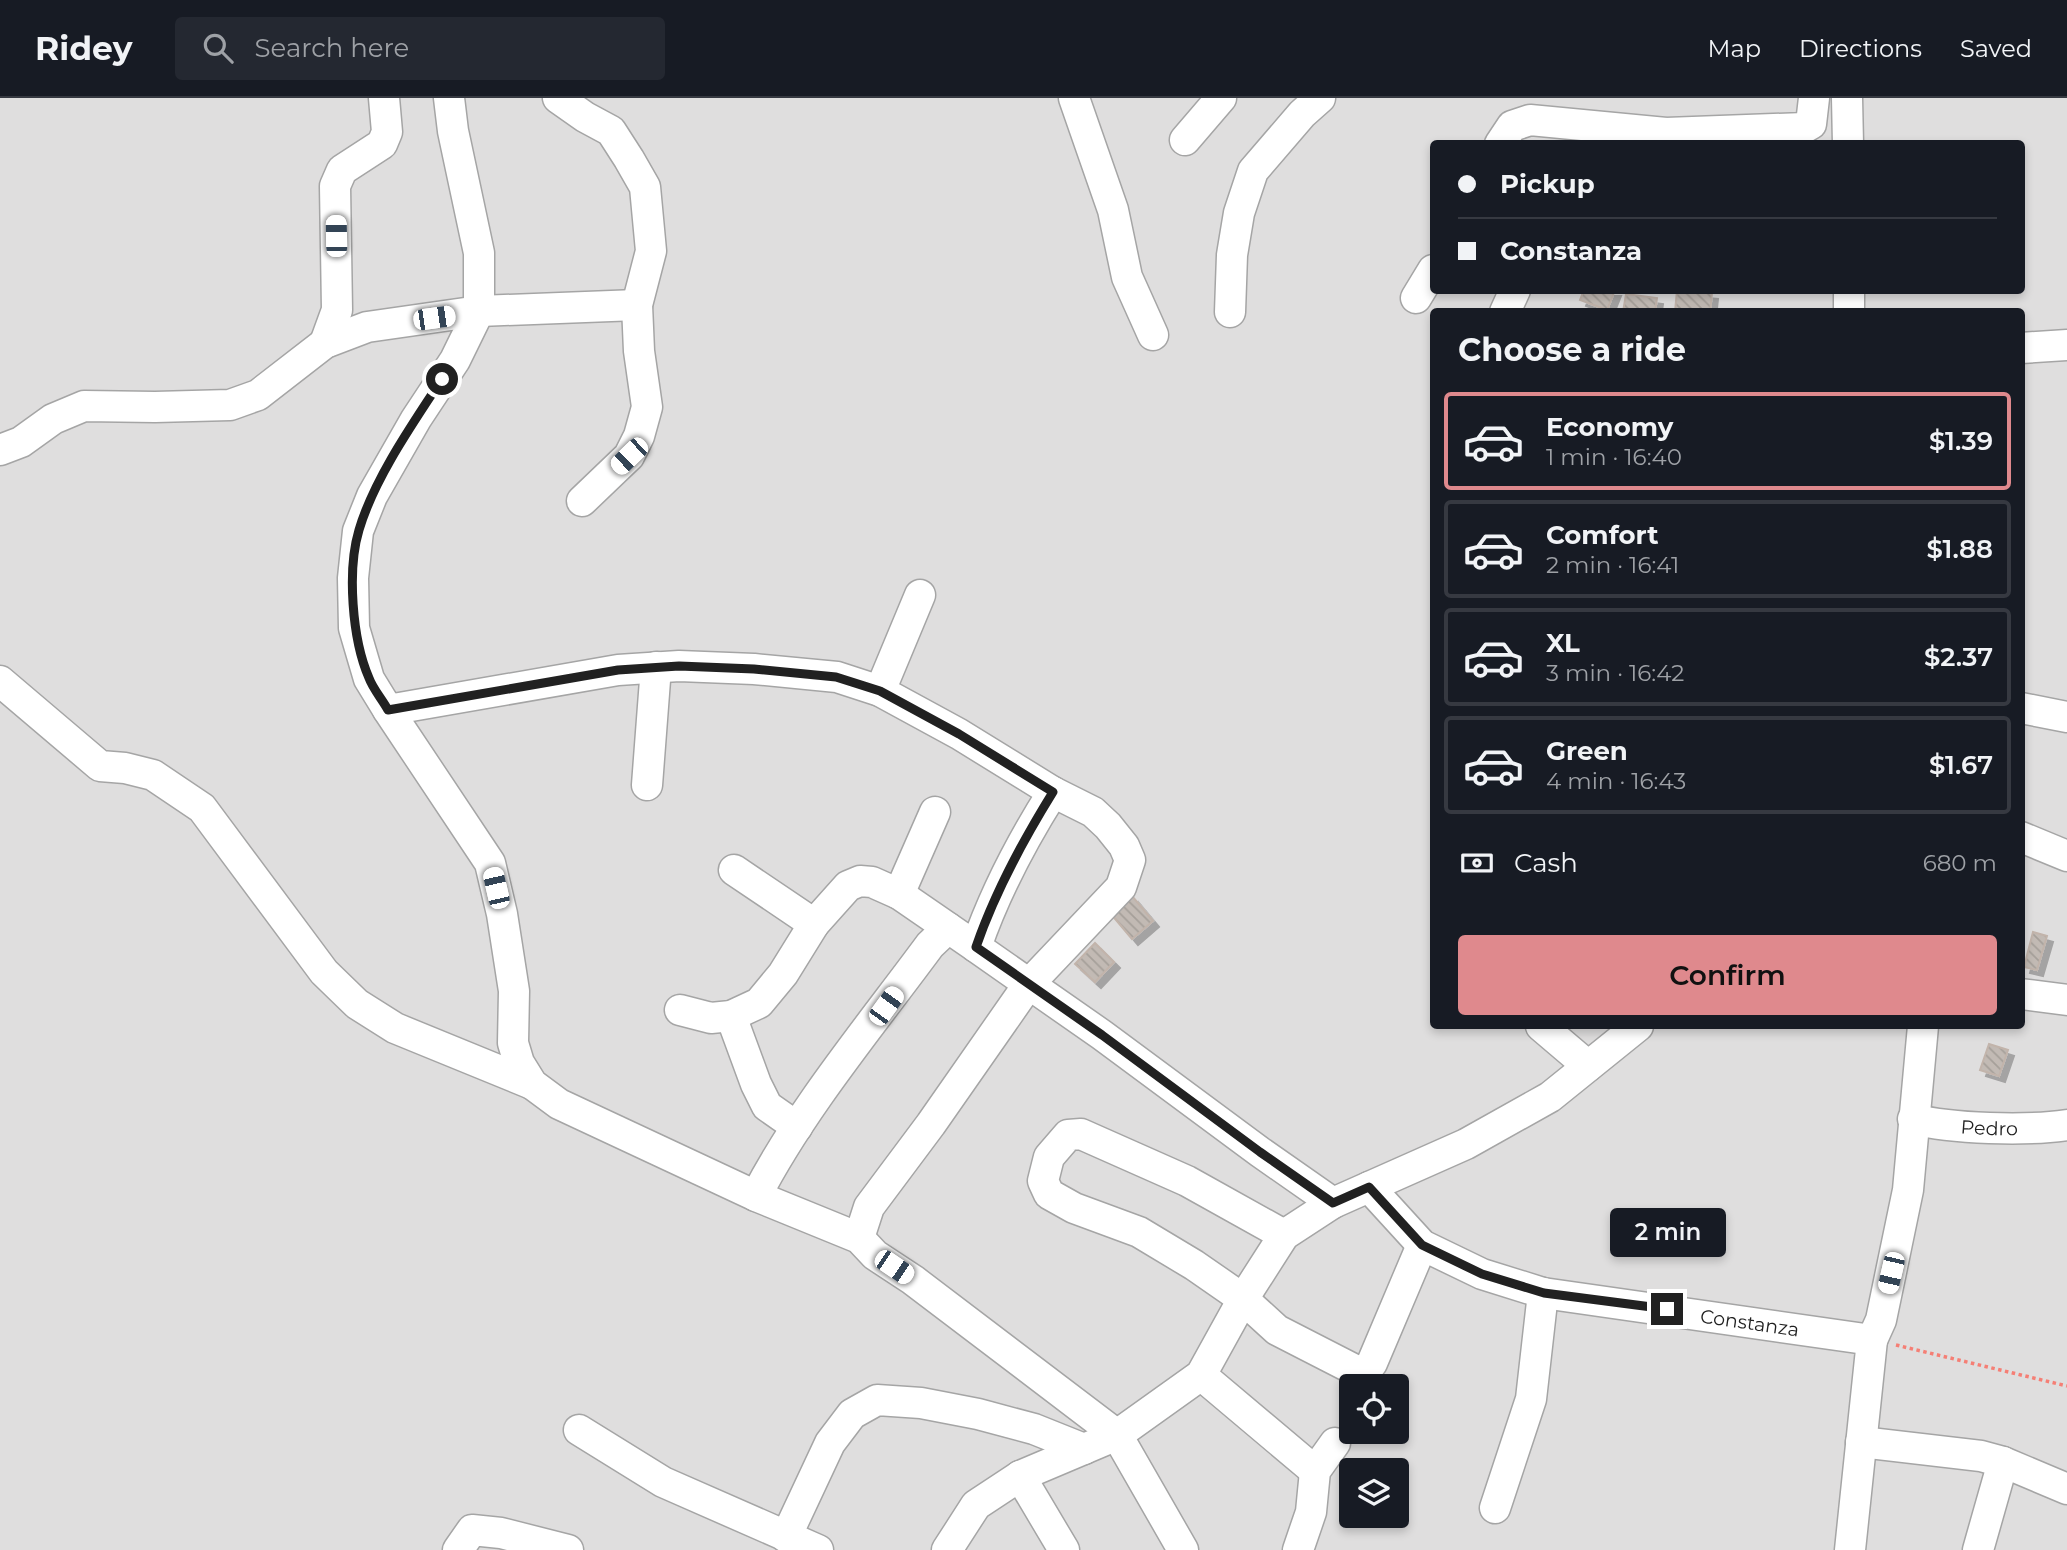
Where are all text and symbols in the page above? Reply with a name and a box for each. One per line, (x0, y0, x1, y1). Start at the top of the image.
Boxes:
search box (175, 17, 665, 80)
text: Ridey (35, 28, 133, 68)
icon: search (199, 29, 237, 67)
text: Search here (255, 32, 409, 64)
text: Map (1708, 34, 1761, 63)
text: Directions (1799, 34, 1922, 63)
text: Saved (1960, 34, 2032, 63)
text: Pickup (1500, 168, 1595, 200)
car (326, 215, 347, 257)
text: Constanza (1500, 235, 1642, 267)
car (412, 305, 457, 331)
text: Choose a ride (1458, 330, 1686, 369)
route start (426, 363, 458, 395)
icon: car (1462, 410, 1525, 473)
text: Economy (1546, 411, 1673, 443)
text: $1.39 (1929, 425, 1993, 457)
car (607, 434, 652, 478)
text: 1 min · 16:40 (1546, 443, 1682, 471)
icon: car (1462, 518, 1525, 581)
text: Comfort (1546, 519, 1658, 551)
text: $1.88 (1926, 533, 1993, 565)
text: 2 min · 16:41 (1546, 551, 1679, 579)
icon: car (1462, 626, 1525, 689)
text: XL (1546, 627, 1580, 659)
text: $2.37 (1924, 641, 1993, 673)
text: 3 min · 16:42 (1546, 659, 1684, 687)
icon: car (1462, 734, 1525, 797)
text: Green (1546, 735, 1628, 767)
text: $1.67 (1929, 749, 1993, 781)
text: 4 min · 16:43 (1546, 767, 1686, 795)
icon: cash (1458, 844, 1496, 882)
text: Cash (1514, 847, 1578, 879)
text: 680 m (1923, 849, 1997, 877)
car (482, 865, 511, 911)
button: Confirm (1458, 935, 1997, 1015)
car (866, 983, 907, 1029)
street label: Pedro (1960, 1115, 2018, 1140)
callout: 2 min (1609, 1208, 1725, 1256)
text: 2 min (1635, 1218, 1701, 1246)
car (871, 1247, 918, 1287)
car (1877, 1250, 1906, 1296)
route end (1651, 1293, 1683, 1325)
street label: Constanza (1699, 1305, 1801, 1341)
map controls (1339, 1374, 1409, 1528)
button: locate (1339, 1374, 1409, 1444)
button: layers (1339, 1458, 1409, 1528)

